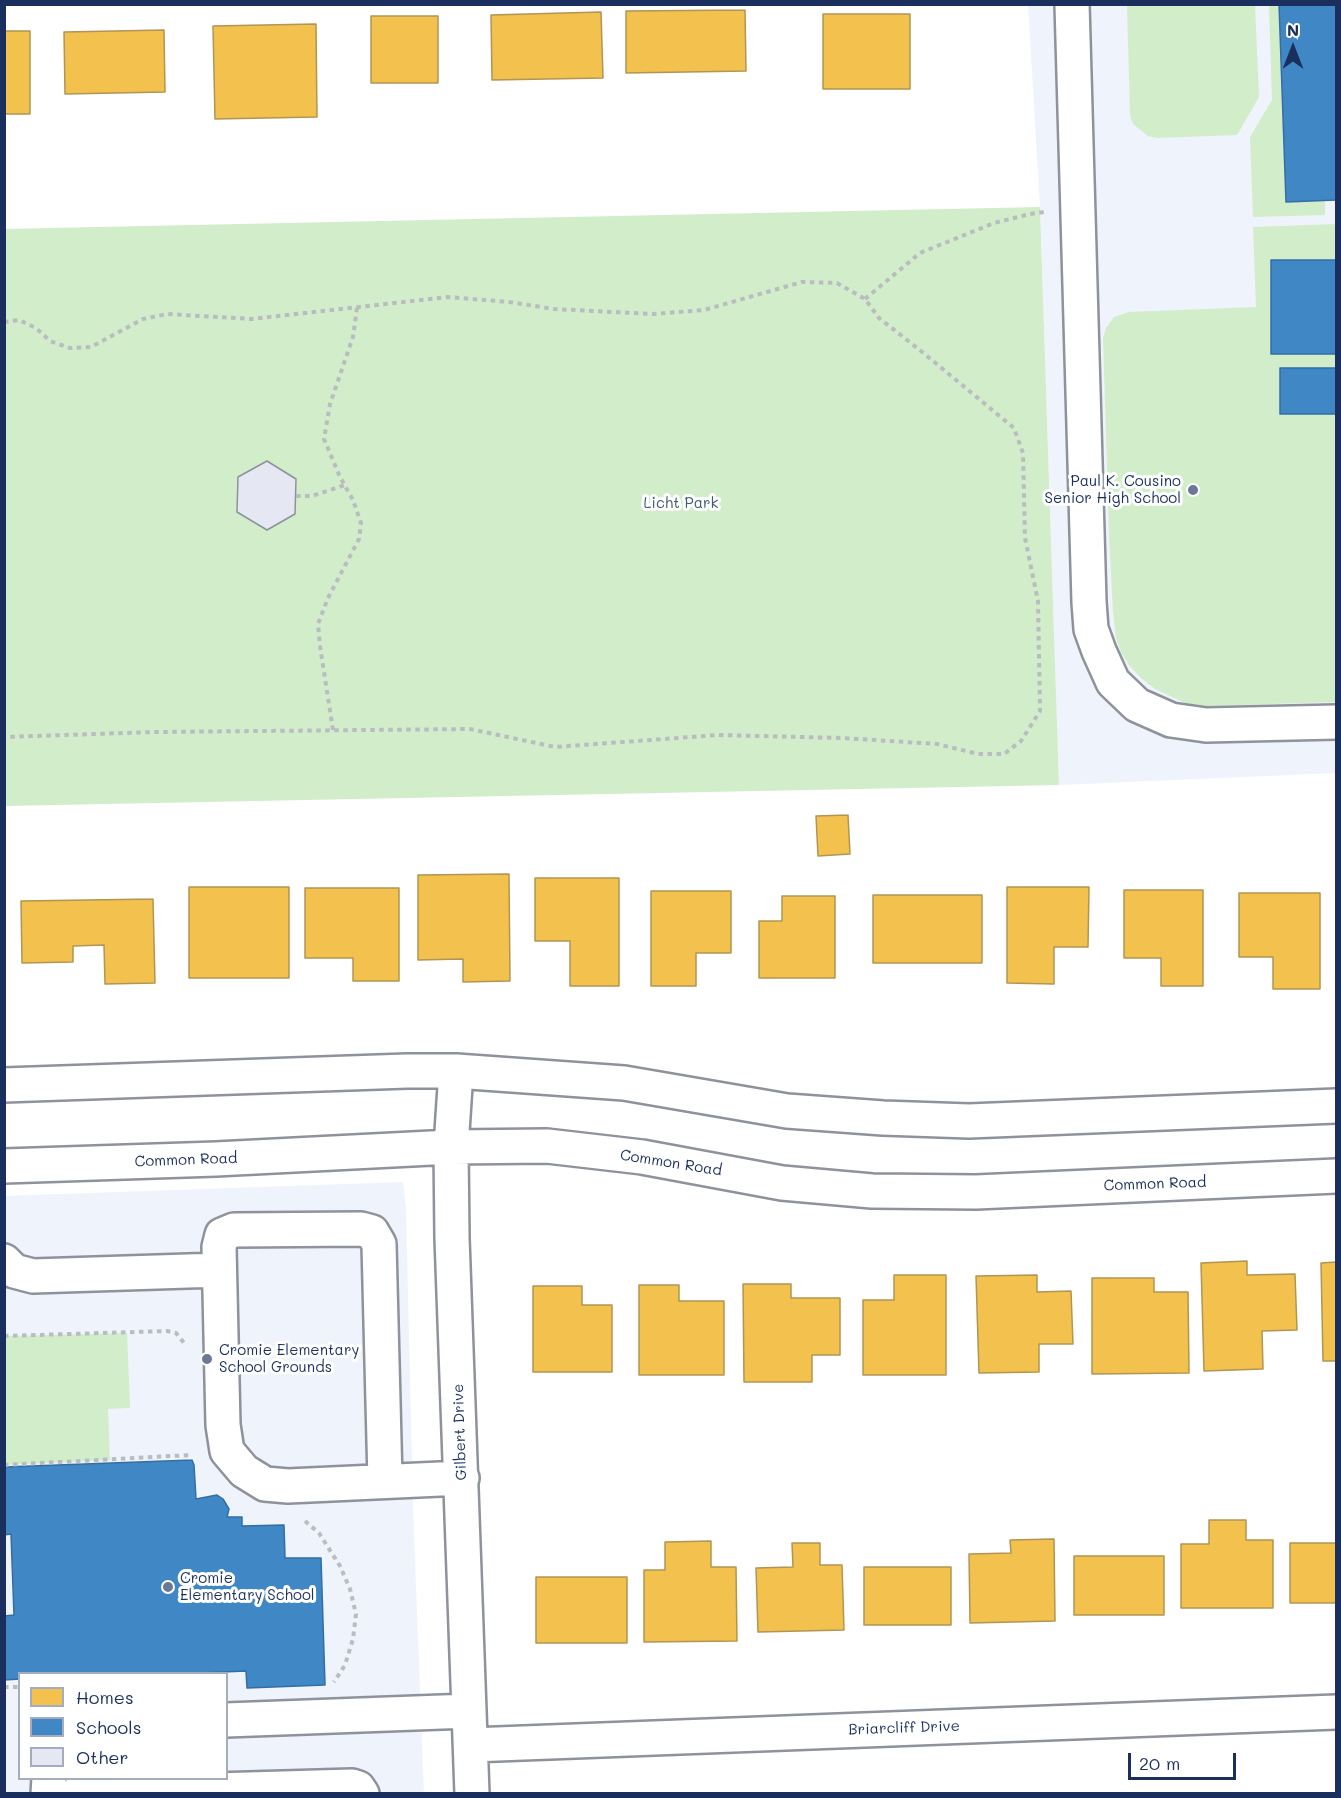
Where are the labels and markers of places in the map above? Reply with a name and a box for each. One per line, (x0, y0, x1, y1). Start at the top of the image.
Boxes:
place label: Paul K. Cousino Senior High School (1045, 472, 1181, 507)
marker: Paul K. Cousino Senior High School (1186, 483, 1200, 497)
place label: Cromie Elementary School Grounds (219, 1341, 359, 1376)
marker: Cromie Elementary School Grounds (200, 1352, 214, 1366)
place label: Cromie Elementary School (180, 1569, 315, 1604)
marker: Cromie Elementary School (161, 1580, 175, 1594)

